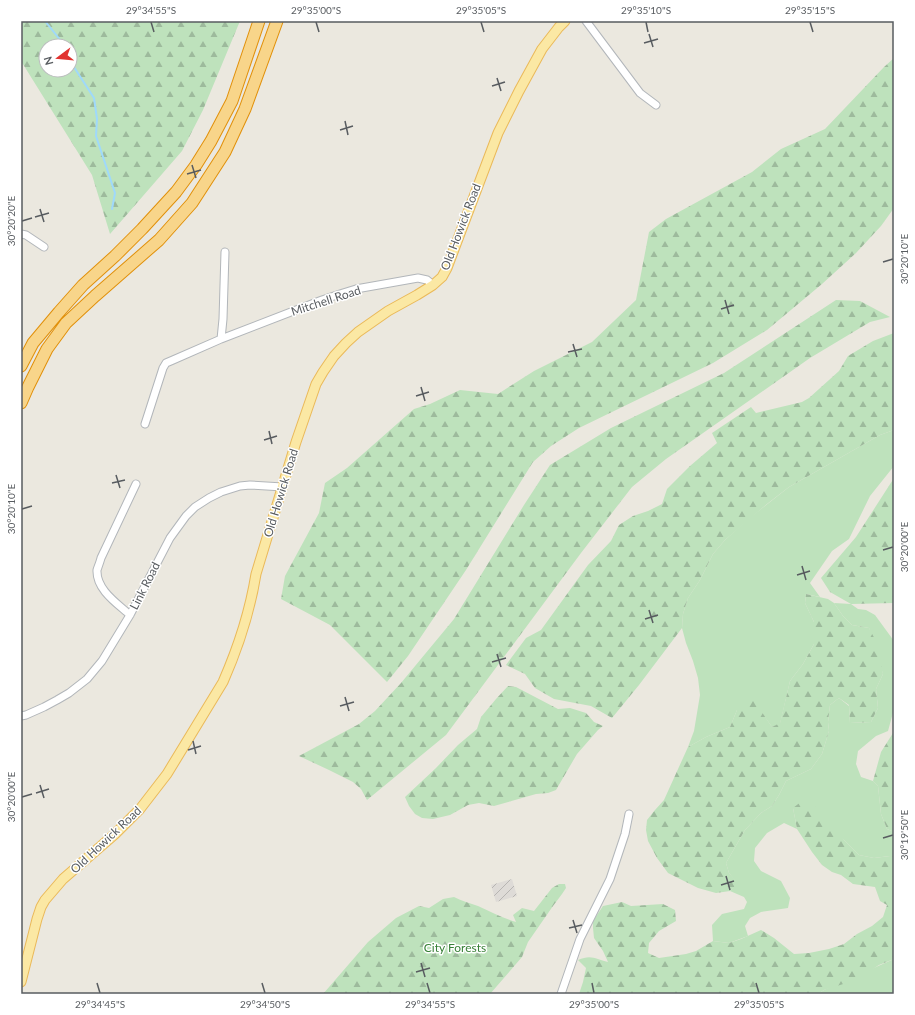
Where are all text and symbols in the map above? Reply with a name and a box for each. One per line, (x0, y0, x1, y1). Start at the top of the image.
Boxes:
text: 29°34'55"S (126, 4, 176, 16)
text: 29°35'00"S (291, 4, 341, 16)
text: 29°35'05"S (456, 4, 506, 16)
text: 29°35'10"S (621, 4, 671, 16)
text: 29°35'15"S (785, 4, 835, 16)
north arrow (38, 38, 78, 78)
text: N (40, 55, 55, 67)
street label: Old Howick Road (437, 181, 484, 272)
text: 30°20'20"E (5, 196, 17, 246)
text: 30°20'10"E (898, 234, 910, 284)
street label: Mitchell Road (289, 282, 363, 319)
street label: Old Howick Road (260, 447, 301, 539)
text: 30°20'10"E (5, 484, 17, 534)
text: 30°20'00"E (898, 522, 910, 572)
street label: Link Road (126, 559, 163, 612)
text: 30°20'00"E (5, 772, 17, 822)
street label: Old Howick Road (67, 803, 144, 876)
text: 30°19'50"E (898, 810, 910, 860)
park label: City Forests (424, 940, 486, 955)
text: 29°34'45"S (75, 998, 125, 1010)
text: 29°34'50"S (240, 998, 290, 1010)
text: 29°34'55"S (405, 998, 455, 1010)
text: 29°35'00"S (569, 998, 619, 1010)
text: 29°35'05"S (734, 998, 784, 1010)

